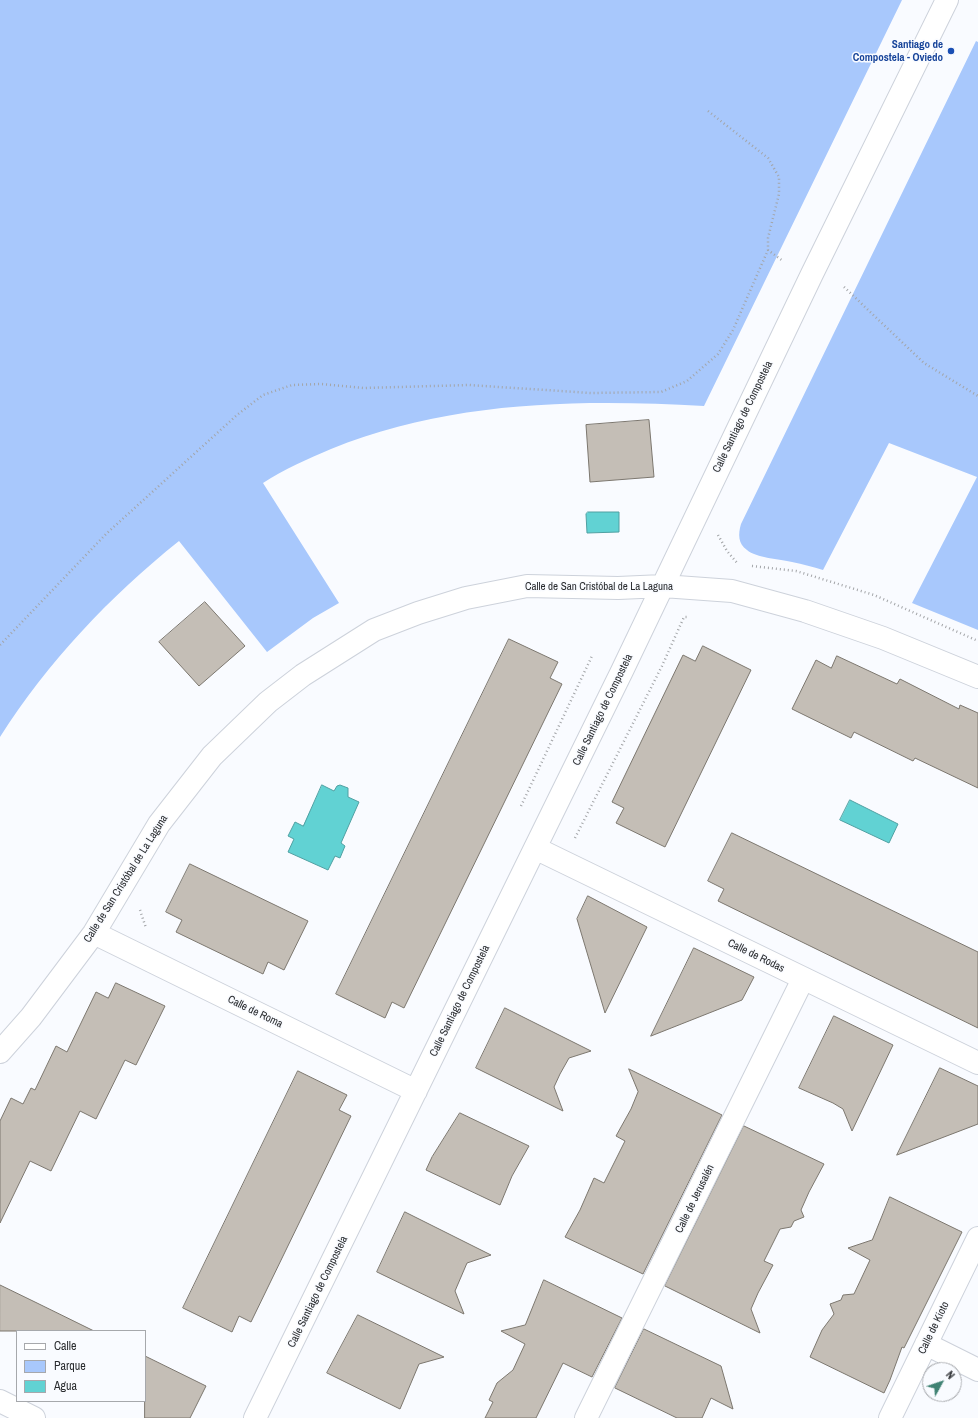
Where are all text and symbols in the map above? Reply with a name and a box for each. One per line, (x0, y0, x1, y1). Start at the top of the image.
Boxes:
place label: Santiago de Compostela - Oviedo (853, 38, 943, 64)
marker: Santiago de Compostela - Oviedo (946, 46, 956, 56)
street label: Calle Santiago de Compostela (710, 359, 776, 475)
street label: Calle de San Cristóbal de La Laguna (525, 580, 673, 594)
street label: Calle Santiago de Compostela (570, 652, 636, 768)
street label: Calle de San Cristóbal de La Laguna (81, 813, 171, 945)
street label: Calle de Rodas (725, 937, 787, 975)
street label: Calle Santiago de Compostela (427, 943, 493, 1059)
street label: Calle de Roma (225, 993, 285, 1031)
street label: Calle de Jerusalén (673, 1163, 717, 1235)
street label: Calle Santiago de Compostela (285, 1234, 351, 1350)
street label: Calle de Kioto (916, 1300, 952, 1356)
legend (16, 1330, 146, 1402)
text: Calle (54, 1338, 76, 1354)
text: Parque (54, 1358, 86, 1374)
north arrow (922, 1362, 962, 1402)
text: N (943, 1368, 958, 1382)
text: Agua (54, 1378, 77, 1394)

